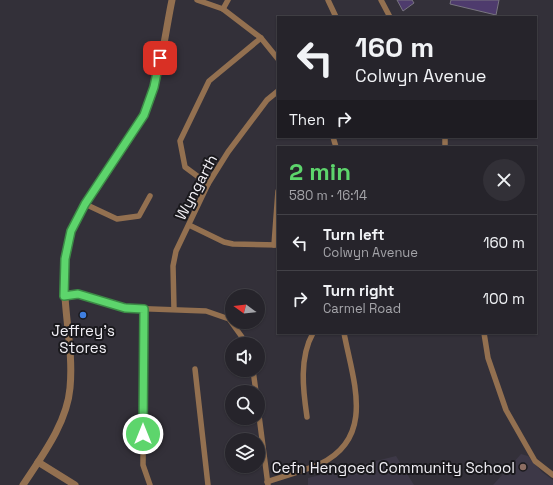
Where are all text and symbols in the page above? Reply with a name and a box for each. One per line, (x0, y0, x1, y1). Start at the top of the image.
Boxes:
text: 160 m (355, 29, 434, 65)
icon: left (289, 32, 341, 84)
pin (143, 41, 177, 75)
icon: arrive (149, 47, 171, 69)
text: Colwyn Avenue (355, 64, 487, 87)
icon: right (333, 108, 355, 130)
text: Then (289, 110, 325, 129)
street label: Wyngarth (171, 151, 221, 223)
text: 2 min (289, 156, 351, 187)
button: close (483, 159, 525, 201)
text: 580 m · 16:14 (289, 187, 367, 204)
text: Turn left (323, 225, 385, 244)
icon: left (289, 232, 311, 254)
text: 160 m (483, 233, 525, 252)
text: Colwyn Avenue (323, 244, 418, 261)
text: Turn right (323, 281, 394, 300)
icon: right (289, 288, 311, 310)
north arrow (225, 289, 265, 329)
map controls (225, 289, 265, 473)
text: 100 m (483, 289, 525, 308)
text: Carmel Road (323, 300, 401, 317)
marker: Jeffrey's Stores (78, 310, 88, 320)
place label: Jeffrey's Stores (51, 321, 115, 357)
button: sound (225, 337, 265, 377)
button: search (225, 385, 265, 425)
position arrow (122, 413, 164, 455)
button: layers (225, 433, 265, 473)
place label: Cefn Hengoed Community School (272, 458, 515, 477)
marker: Cefn Hengoed Community School (518, 462, 528, 472)

